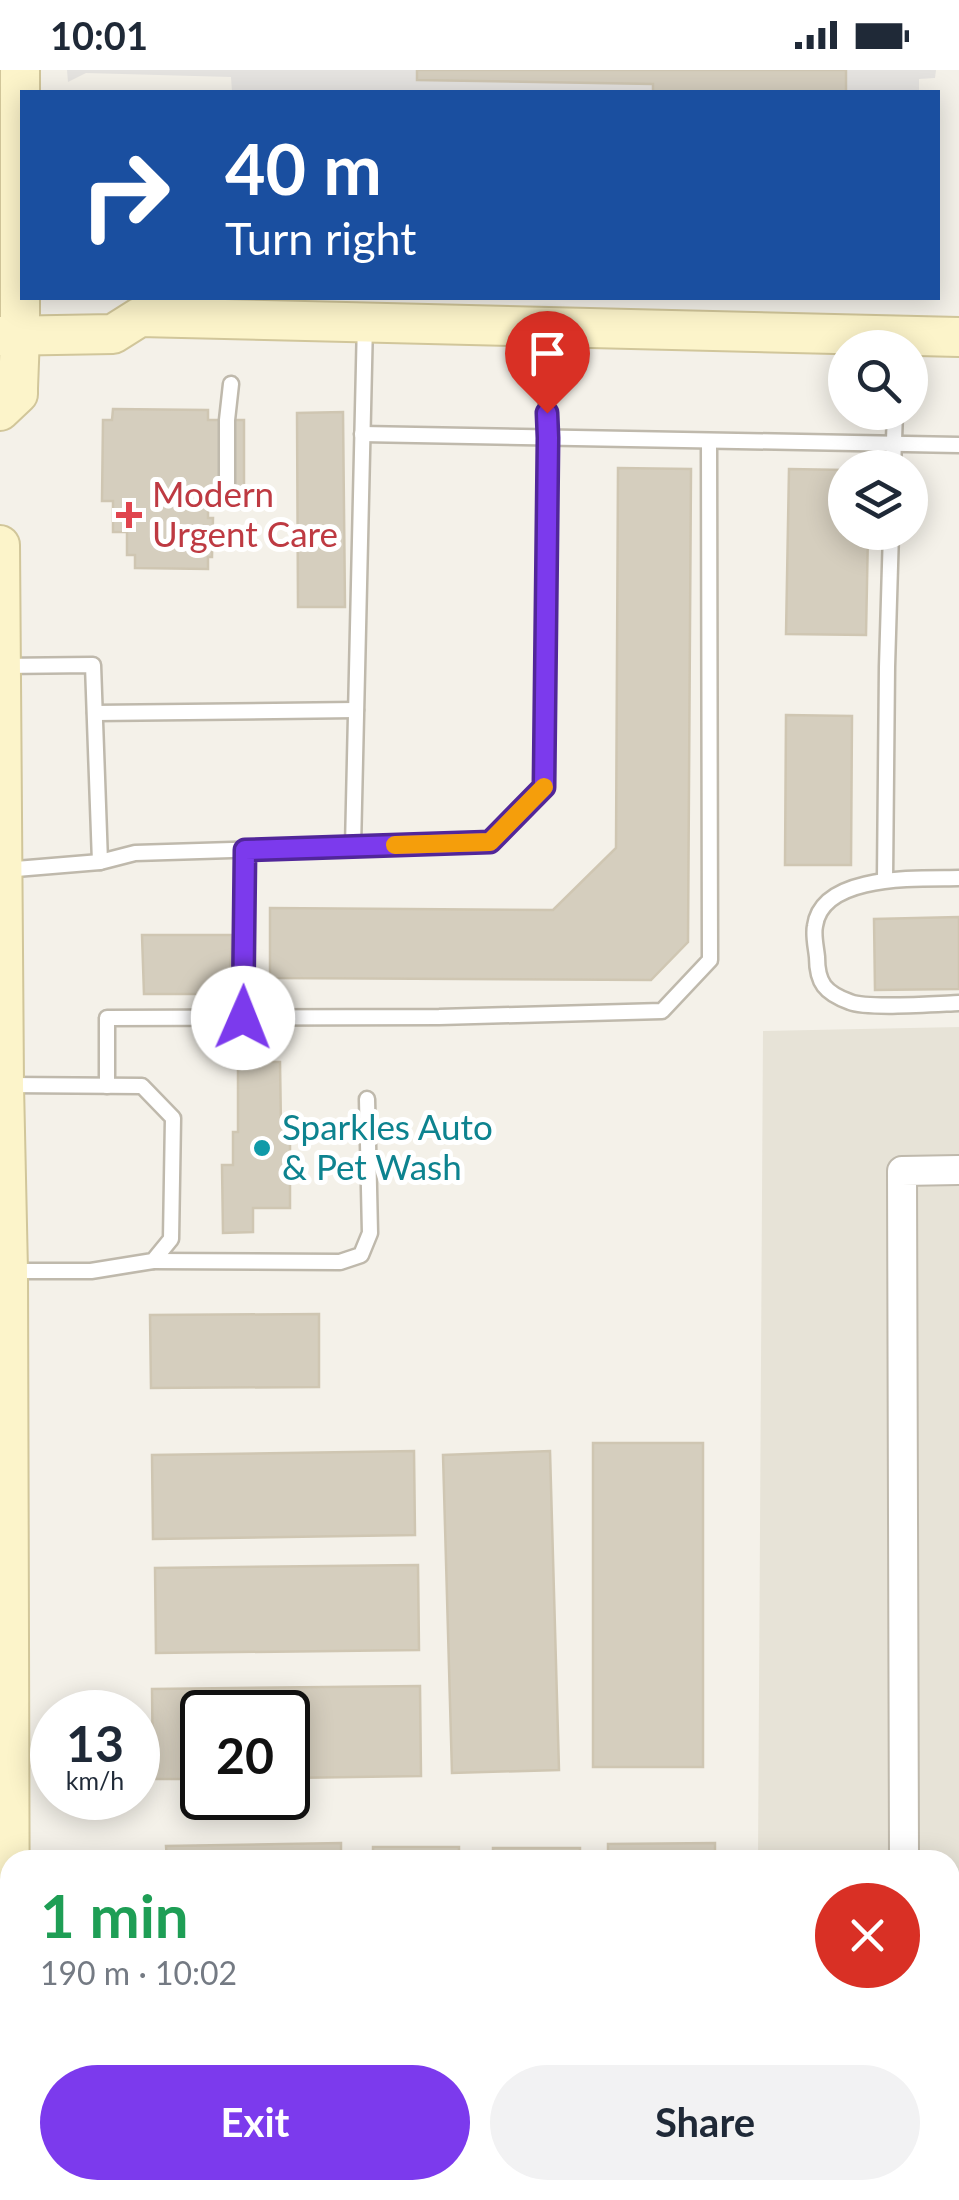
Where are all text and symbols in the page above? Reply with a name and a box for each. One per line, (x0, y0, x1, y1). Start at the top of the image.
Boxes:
text: 10:01 (50, 12, 148, 58)
text: 40 m (225, 126, 382, 210)
icon: right (60, 130, 190, 260)
text: Turn right (225, 211, 416, 265)
pin (505, 311, 590, 414)
icon: arrive (520, 326, 575, 381)
map controls (828, 330, 928, 550)
button: search (828, 330, 928, 430)
button: layers (828, 450, 928, 550)
place label: Modern Urgent Care (152, 472, 338, 554)
marker: Modern Urgent Care (116, 502, 142, 528)
position arrow (191, 966, 295, 1070)
place label: Sparkles Auto & Pet Wash (282, 1105, 493, 1187)
marker: Sparkles Auto & Pet Wash (251, 1137, 273, 1159)
speed limit sign: 20 (180, 1690, 310, 1820)
text: 13 (66, 1713, 124, 1773)
text: km/h (66, 1765, 124, 1795)
text: 1 min (40, 1879, 189, 1951)
button: close (815, 1883, 920, 1988)
text: 190 m · 10:02 (40, 1953, 237, 1992)
button: Exit (40, 2065, 470, 2180)
button: Share (490, 2065, 920, 2180)

